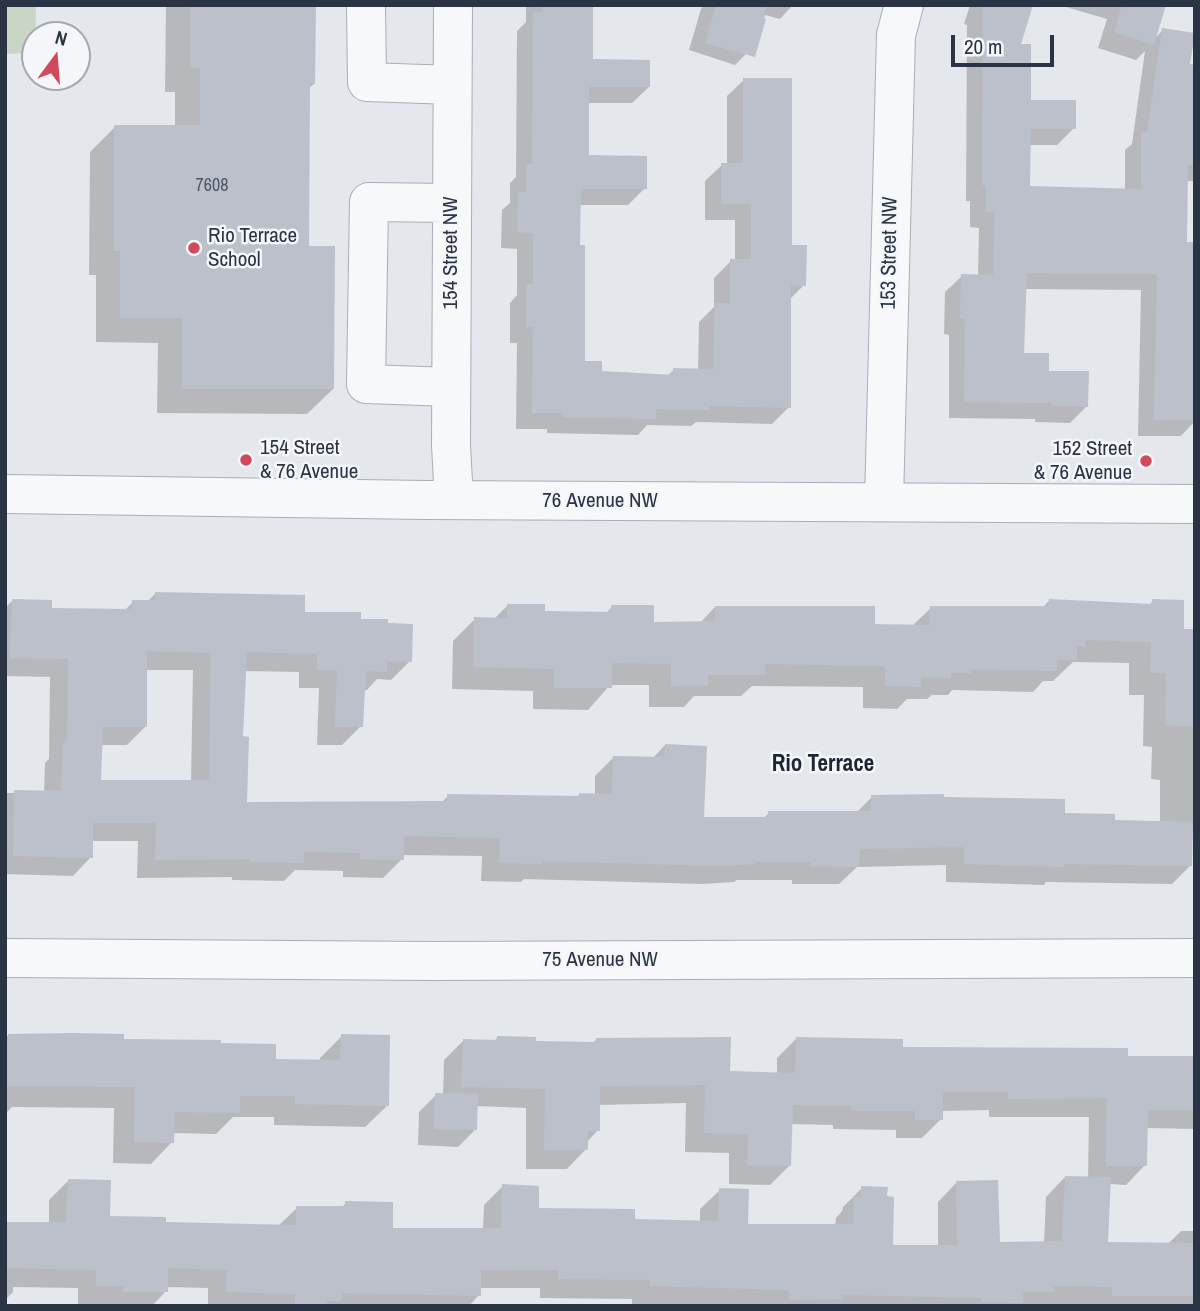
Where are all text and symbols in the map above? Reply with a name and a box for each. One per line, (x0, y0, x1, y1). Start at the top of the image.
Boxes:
north arrow (21, 21, 91, 91)
scale bar (955, 21, 1058, 65)
text: N (52, 24, 70, 52)
text: 20 m (964, 32, 1002, 61)
house number: 7608 (196, 175, 228, 197)
street label: 153 Street NW (876, 196, 904, 310)
street label: 154 Street NW (438, 197, 464, 309)
place label: Rio Terrace School (208, 223, 297, 273)
marker: Rio Terrace School (186, 240, 202, 256)
place label: 154 Street & 76 Avenue (260, 435, 358, 485)
place label: 152 Street & 76 Avenue (1034, 436, 1132, 486)
marker: 154 Street & 76 Avenue (238, 452, 254, 468)
marker: 152 Street & 76 Avenue (1138, 453, 1154, 469)
street label: 76 Avenue NW (542, 488, 658, 514)
district label: Rio Terrace (772, 751, 874, 779)
street label: 75 Avenue NW (542, 947, 658, 973)

